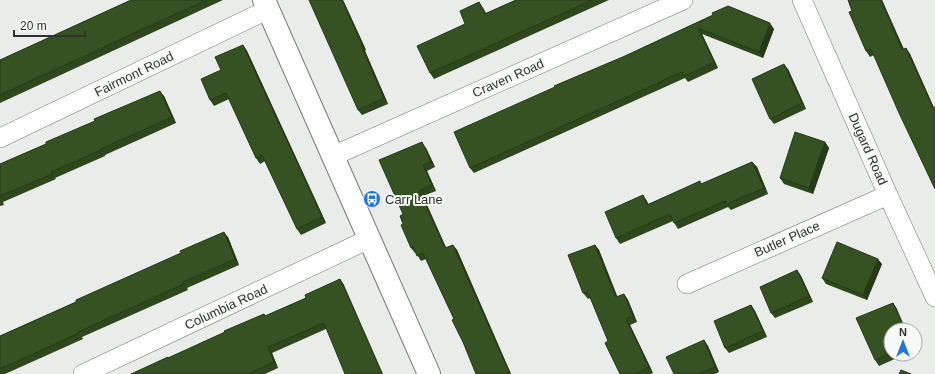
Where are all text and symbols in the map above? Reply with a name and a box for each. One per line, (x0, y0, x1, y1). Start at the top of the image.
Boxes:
scale bar (14, 12, 85, 38)
text: 20 m (20, 19, 47, 33)
street label: Fairmont Road (92, 48, 176, 100)
street label: Craven Road (470, 56, 546, 100)
street label: Dugard Road (845, 111, 891, 187)
bus stop icon: Carr Lane (362, 189, 382, 209)
place label: Carr Lane (385, 192, 443, 207)
street label: Butler Place (752, 218, 822, 260)
street label: Columbia Road (182, 281, 270, 333)
north arrow (883, 322, 923, 362)
text: N (899, 326, 907, 338)

